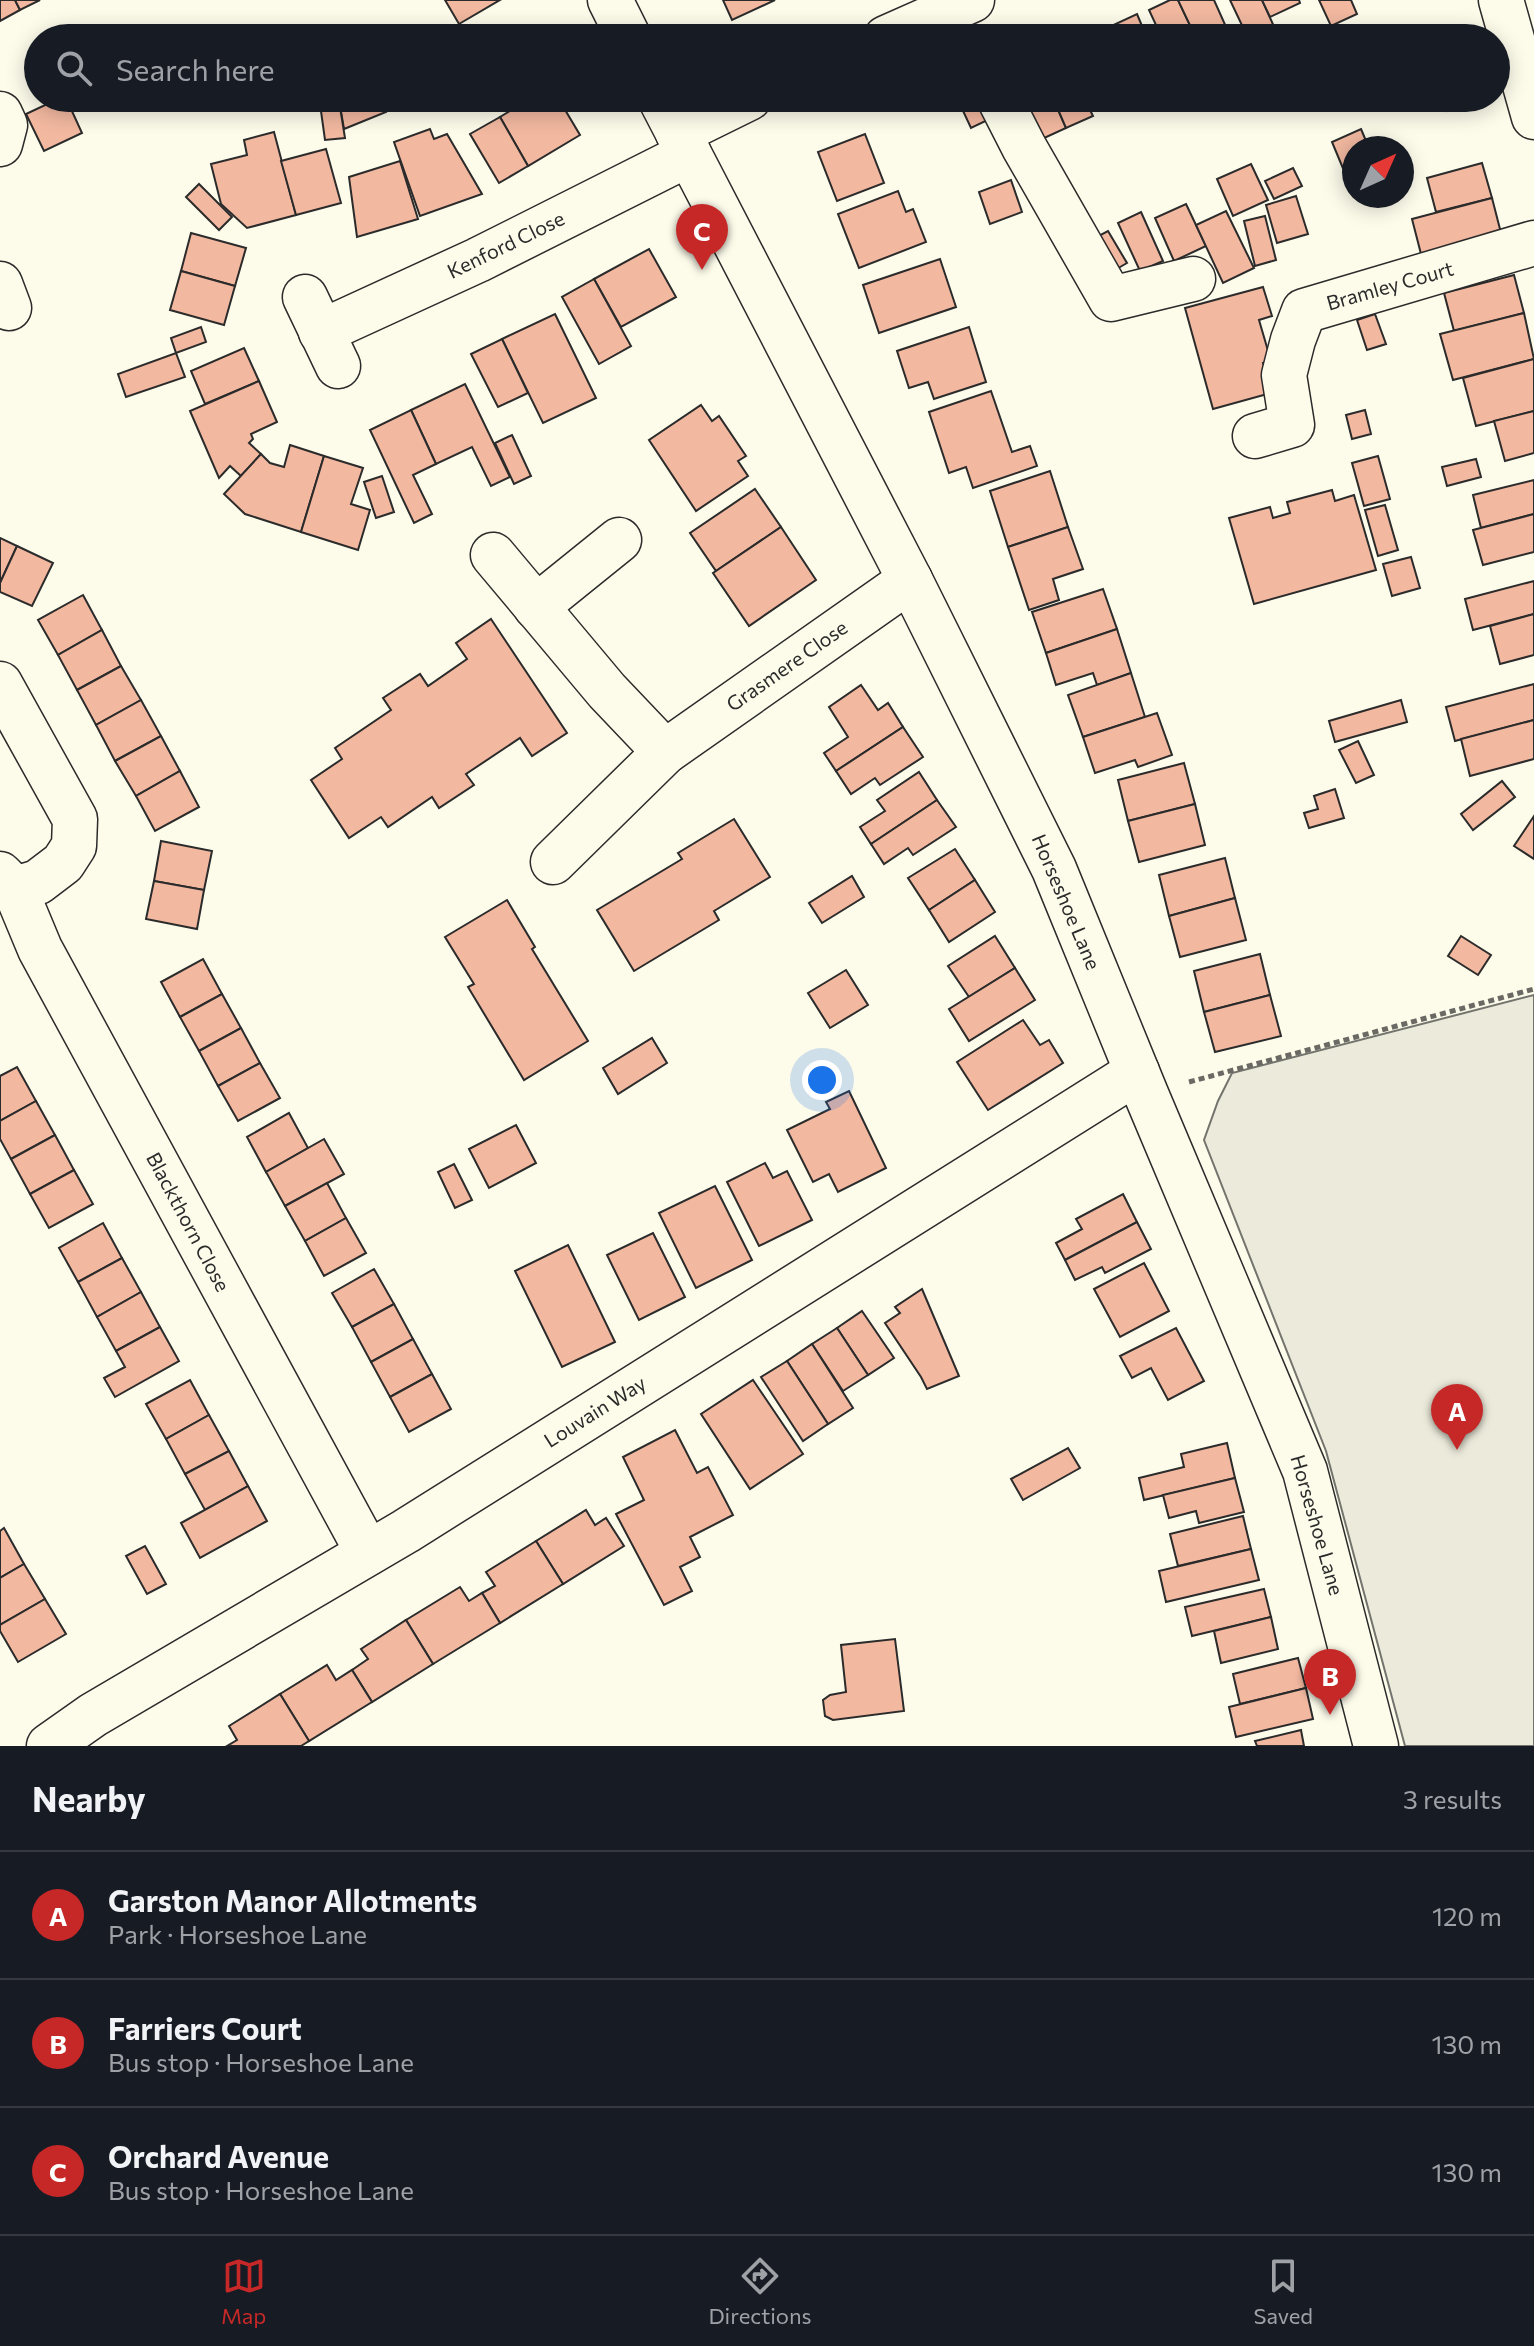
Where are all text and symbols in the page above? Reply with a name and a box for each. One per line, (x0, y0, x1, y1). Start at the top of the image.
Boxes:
search box (24, 24, 1510, 112)
icon: search (52, 46, 96, 90)
text: Search here (116, 50, 275, 87)
north arrow (1342, 136, 1414, 208)
pin: C (676, 204, 728, 270)
street label: Kenford Close (443, 205, 568, 283)
street label: Bramley Court (1323, 255, 1456, 315)
street label: Grasmere Close (721, 615, 852, 716)
street label: Horseshoe Lane (1028, 830, 1106, 973)
your location (802, 1060, 842, 1100)
street label: Blackthorn Close (142, 1148, 236, 1295)
street label: Louvain Way (539, 1370, 650, 1452)
pin: A (1431, 1384, 1483, 1450)
street label: Horseshoe Lane (1286, 1452, 1349, 1598)
pin: B (1304, 1649, 1356, 1715)
text: Nearby (32, 1777, 146, 1819)
text: 3 results (1403, 1783, 1502, 1814)
text: Garston Manor Allotments (108, 1881, 477, 1918)
text: A (49, 1900, 67, 1931)
text: 120 m (1432, 1900, 1502, 1931)
text: Park · Horseshoe Lane (108, 1918, 367, 1949)
text: Farriers Court (108, 2009, 302, 2046)
text: B (49, 2028, 67, 2059)
text: 130 m (1431, 2028, 1502, 2059)
text: Bus stop · Horseshoe Lane (108, 2046, 414, 2077)
text: Orchard Avenue (108, 2137, 329, 2174)
text: C (49, 2156, 67, 2187)
text: 130 m (1431, 2156, 1502, 2187)
text: Bus stop · Horseshoe Lane (108, 2174, 414, 2205)
tab: Map (221, 2254, 266, 2329)
tab: Directions (708, 2254, 812, 2329)
tab: Saved (1254, 2254, 1313, 2329)

